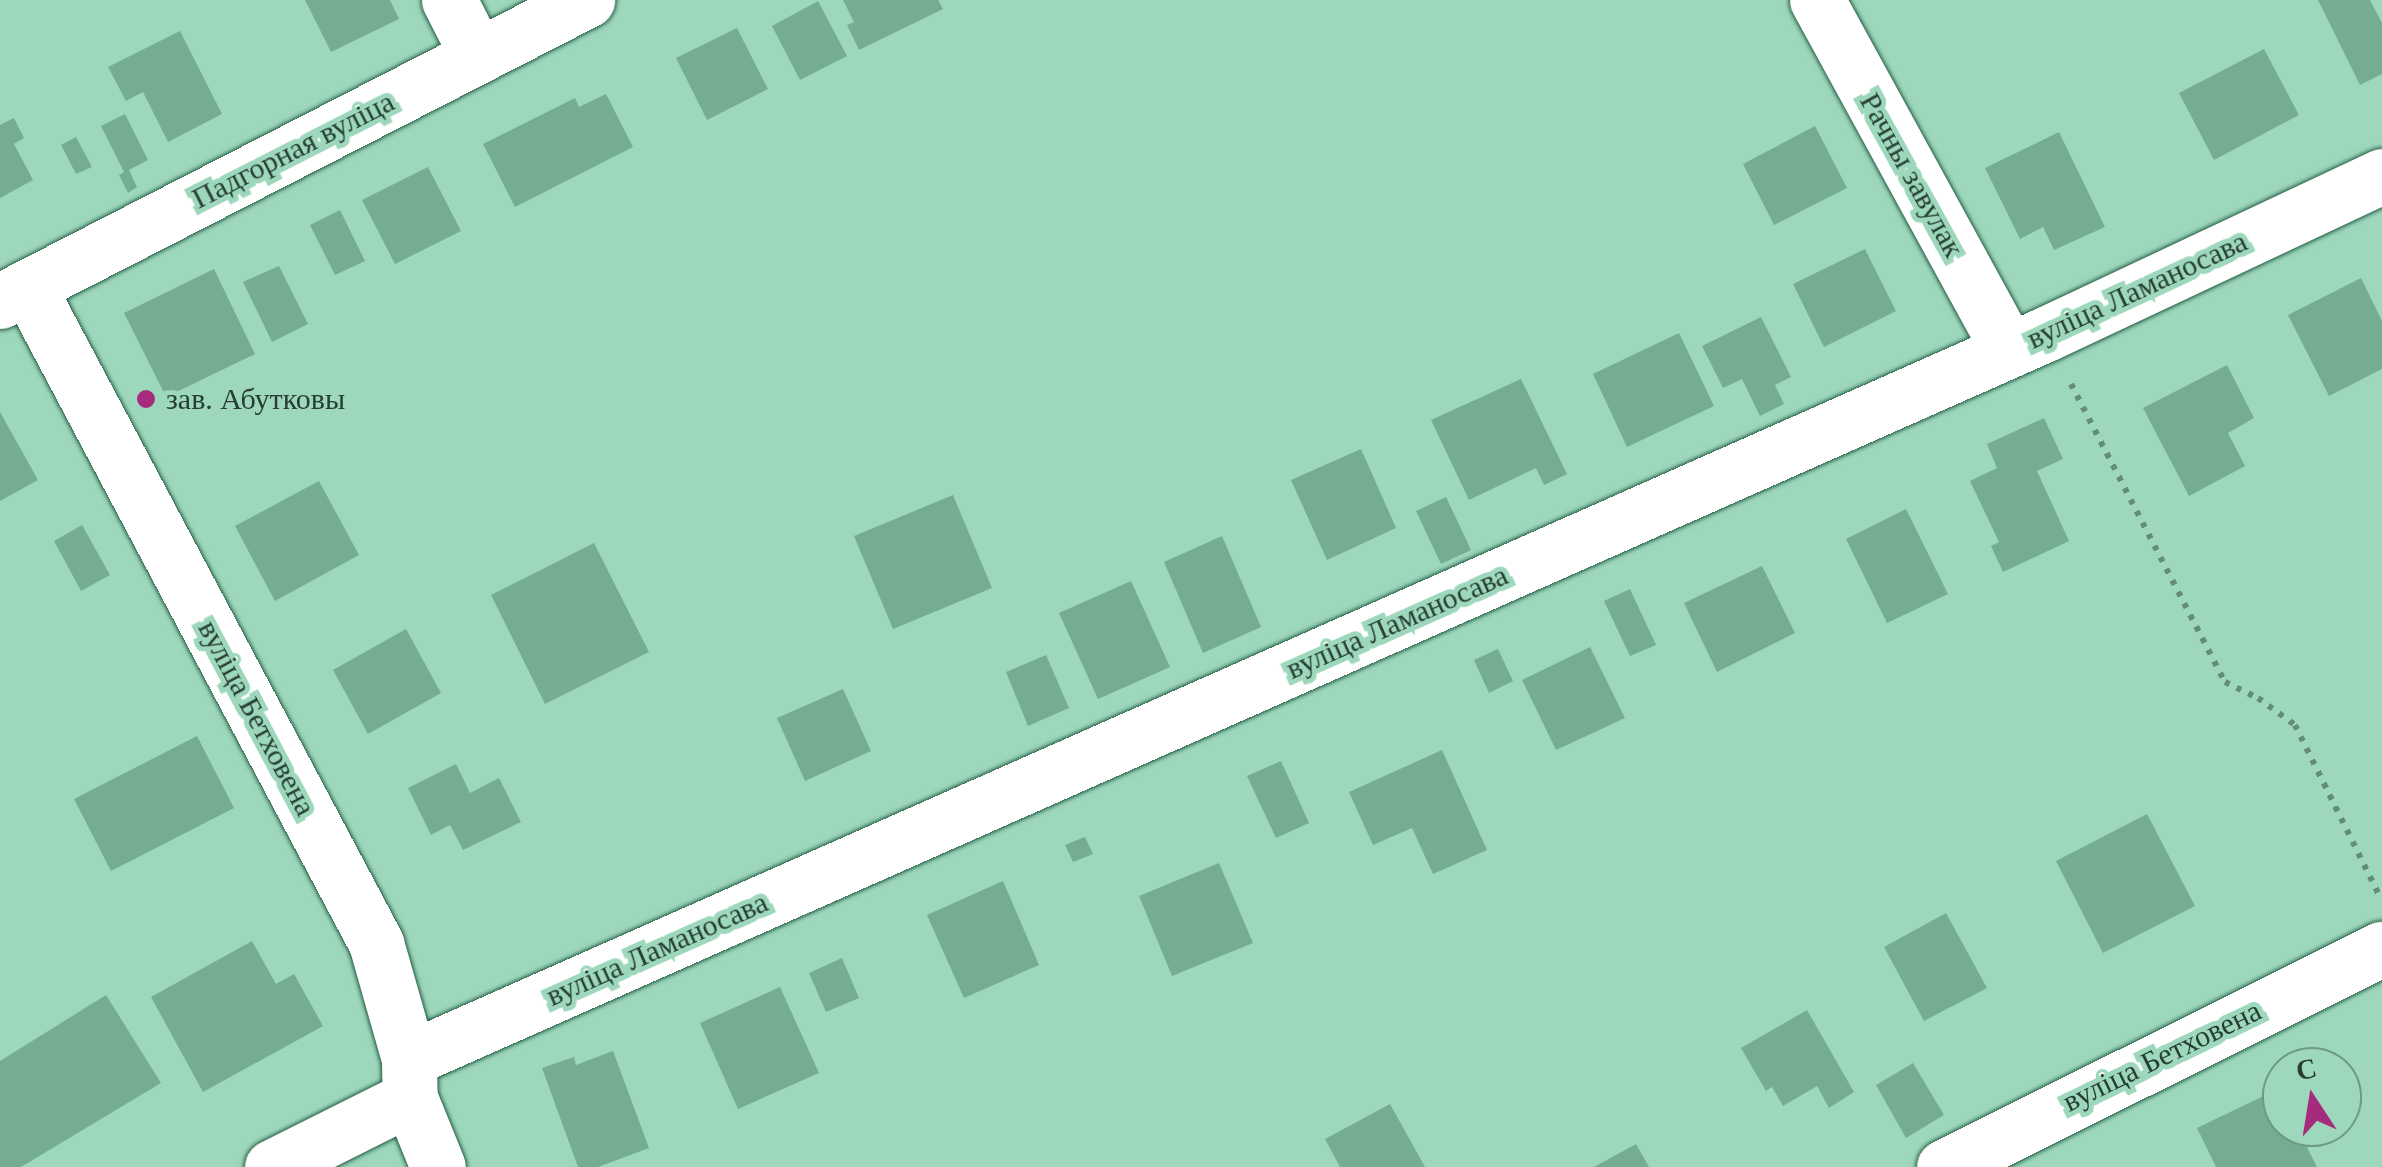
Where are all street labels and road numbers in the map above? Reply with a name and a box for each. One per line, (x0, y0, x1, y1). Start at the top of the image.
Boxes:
street label: Падгорная вуліца (186, 84, 400, 216)
street label: Рачны завулак (1852, 86, 1972, 264)
street label: вуліца Ламаносава (2021, 223, 2253, 357)
street label: вуліца Ламаносава (1281, 557, 1513, 687)
street label: вуліца Бетховена (190, 614, 324, 822)
street label: вуліца Ламаносава (541, 884, 773, 1014)
street label: вуліца Бетховена (2057, 992, 2267, 1120)

